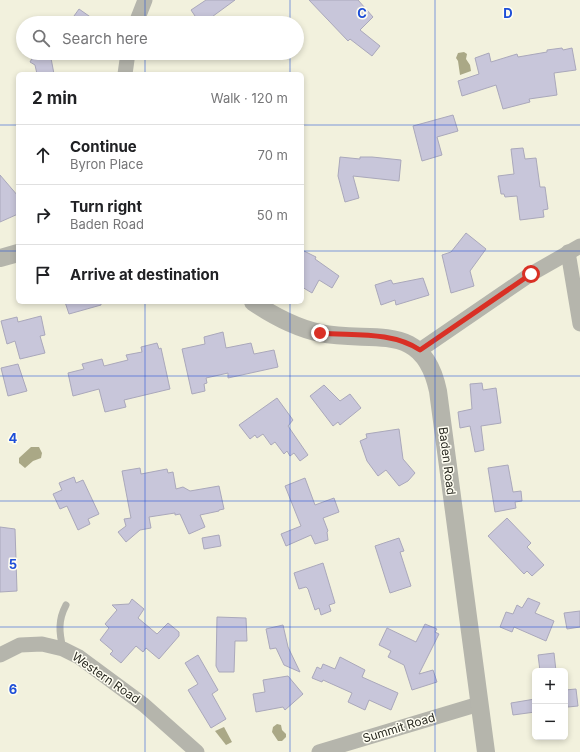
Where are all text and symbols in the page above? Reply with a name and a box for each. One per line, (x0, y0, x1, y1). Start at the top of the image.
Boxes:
text: C (357, 5, 367, 21)
text: D (503, 5, 513, 21)
search box (16, 16, 304, 60)
icon: search (30, 27, 52, 49)
text: Search here (62, 29, 148, 48)
text: 2 min (32, 88, 77, 108)
text: Walk · 120 m (211, 90, 288, 106)
text: Continue (70, 137, 137, 156)
icon: ahead (32, 144, 54, 166)
text: 70 m (258, 147, 288, 163)
text: Byron Place (70, 156, 143, 172)
text: Turn right (70, 197, 142, 216)
icon: right (32, 204, 54, 226)
text: 50 m (257, 207, 288, 223)
text: Baden Road (70, 216, 144, 232)
icon: arrive (32, 264, 54, 286)
text: Arrive at destination (70, 265, 219, 284)
route start (522, 265, 540, 283)
route end (311, 324, 329, 342)
street label: Baden Road (436, 426, 459, 496)
text: 4 (9, 430, 18, 446)
text: 5 (9, 556, 17, 572)
street label: Western Road (69, 649, 143, 707)
map controls (532, 668, 568, 740)
button: + (532, 668, 568, 704)
text: 6 (9, 681, 17, 697)
button: − (532, 704, 568, 740)
street label: Summit Road (361, 709, 437, 746)

